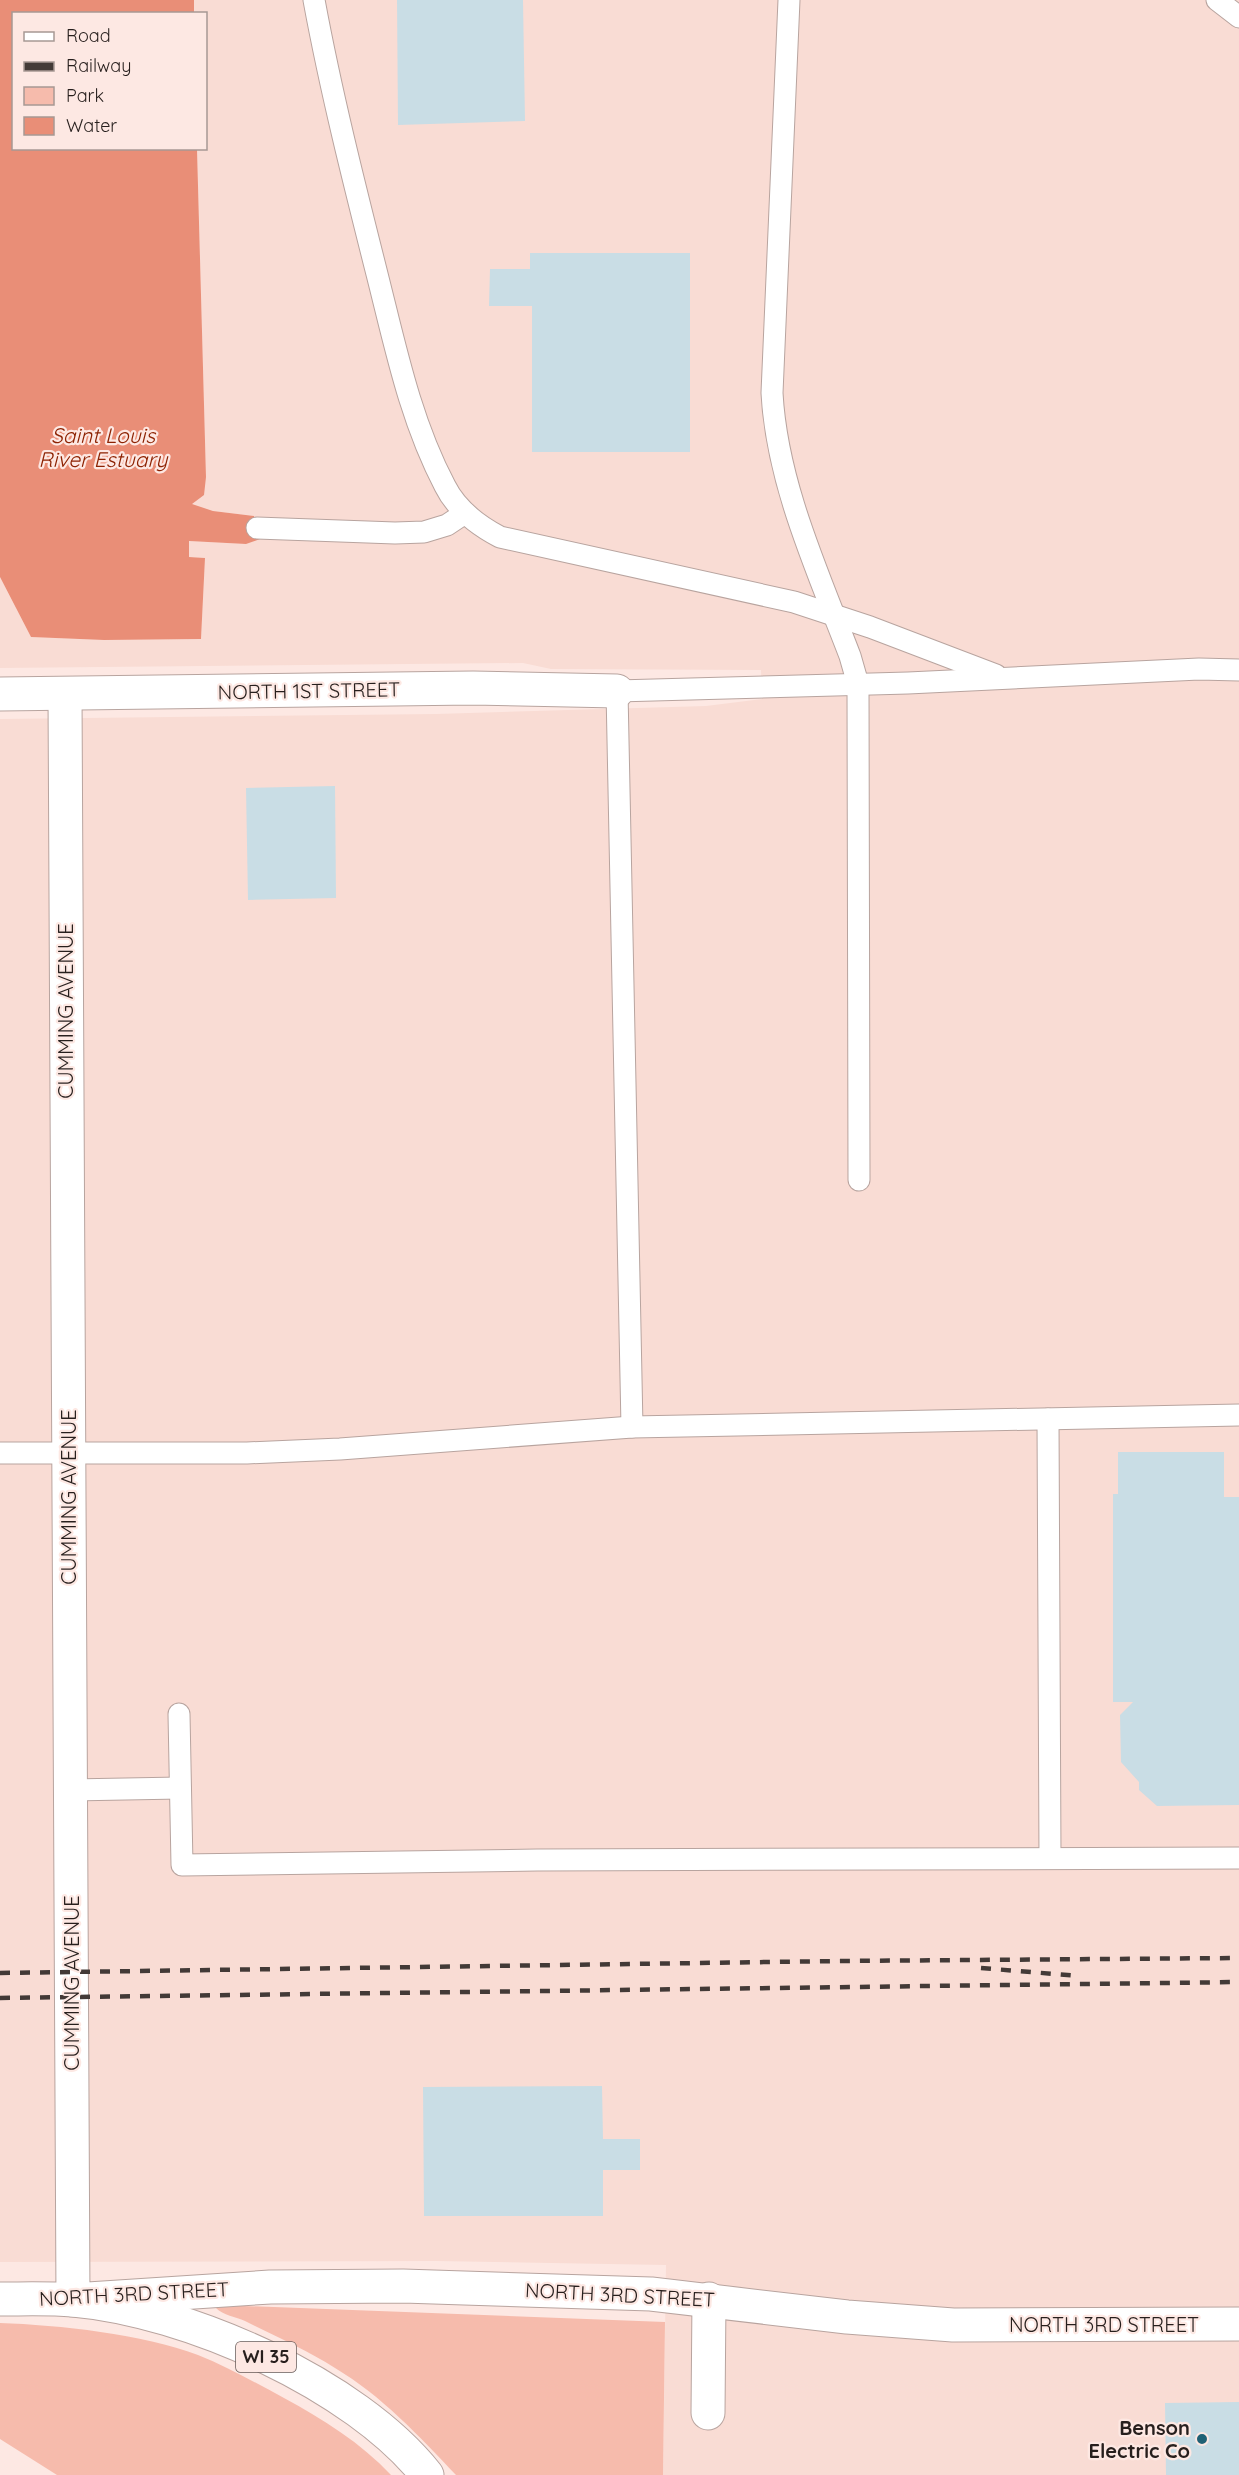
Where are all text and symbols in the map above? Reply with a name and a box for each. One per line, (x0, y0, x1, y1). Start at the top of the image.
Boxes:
legend (12, 12, 207, 150)
text: Road (66, 24, 111, 47)
text: Railway (66, 54, 132, 77)
text: Park (66, 84, 104, 107)
text: Water (66, 114, 117, 137)
water label: Saint Louis River Estuary (39, 422, 168, 472)
street label: NORTH 1ST STREET (217, 676, 401, 705)
street label: CUMMING AVENUE (53, 923, 78, 1099)
street label: CUMMING AVENUE (56, 1409, 81, 1585)
street label: CUMMING AVENUE (59, 1895, 84, 2071)
street label: NORTH 3RD STREET (38, 2276, 230, 2311)
street label: NORTH 3RD STREET (524, 2277, 716, 2312)
street label: NORTH 3RD STREET (1009, 2312, 1199, 2337)
road number: WI 35 (236, 2342, 296, 2372)
place label: Benson Electric Co (1089, 2415, 1190, 2463)
marker: Benson Electric Co (1195, 2432, 1209, 2446)

